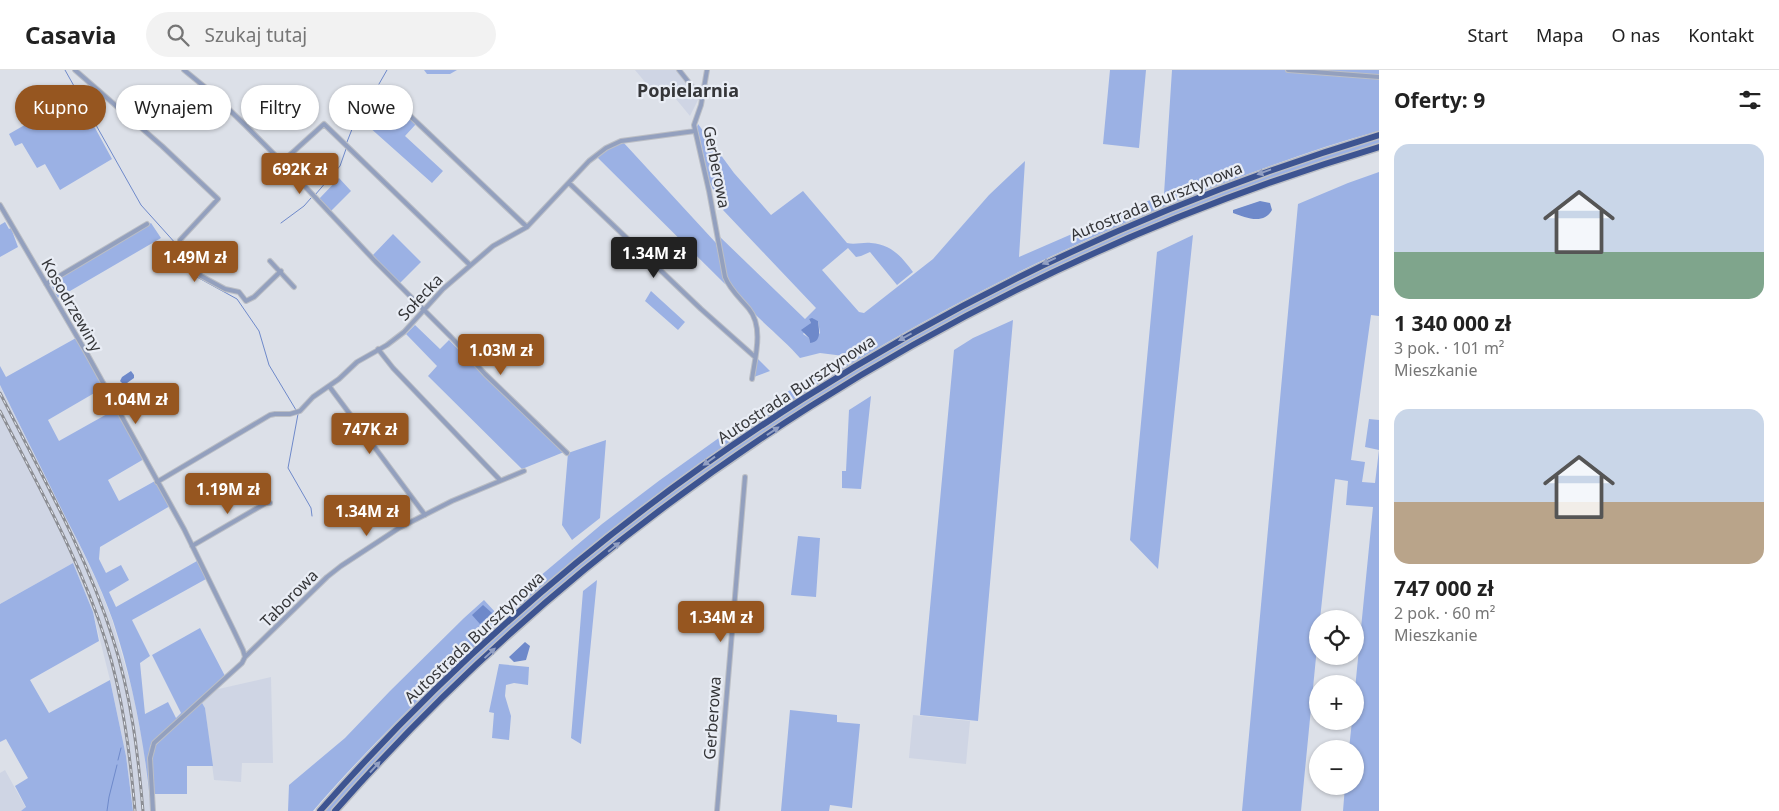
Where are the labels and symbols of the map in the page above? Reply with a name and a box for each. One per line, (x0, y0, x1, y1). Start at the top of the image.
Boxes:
district label: Popielarnia (637, 78, 739, 102)
street label: Gerberowa (698, 124, 736, 210)
pin: 692K zł (254, 152, 346, 195)
street label: Autostrada Bursztynowa (1067, 156, 1245, 246)
one-way arrow (1256, 169, 1271, 176)
pin: 1.34M zł (602, 236, 706, 279)
pin: 1.49M zł (143, 240, 247, 283)
street label: Kosodrzewiny (36, 254, 108, 356)
one-way arrow (1042, 258, 1056, 266)
street label: Sołecka (393, 269, 447, 325)
street label: Autostrada Bursztynowa (713, 330, 879, 448)
one-way arrow (898, 332, 912, 341)
pin: 1.03M zł (449, 334, 553, 376)
pin: 1.04M zł (84, 382, 188, 425)
pin: 747K zł (324, 412, 416, 455)
one-way arrow (767, 426, 780, 436)
one-way arrow (702, 456, 716, 466)
pin: 1.19M zł (176, 472, 280, 515)
pin: 1.34M zł (315, 494, 419, 537)
one-way arrow (607, 542, 620, 553)
street label: Taborowa (255, 564, 323, 632)
street label: Autostrada Bursztynowa (399, 566, 549, 708)
pin: 1.34M zł (669, 600, 773, 643)
one-way arrow (484, 647, 496, 659)
street label: Gerberowa (698, 676, 726, 760)
one-way arrow (369, 762, 381, 774)

